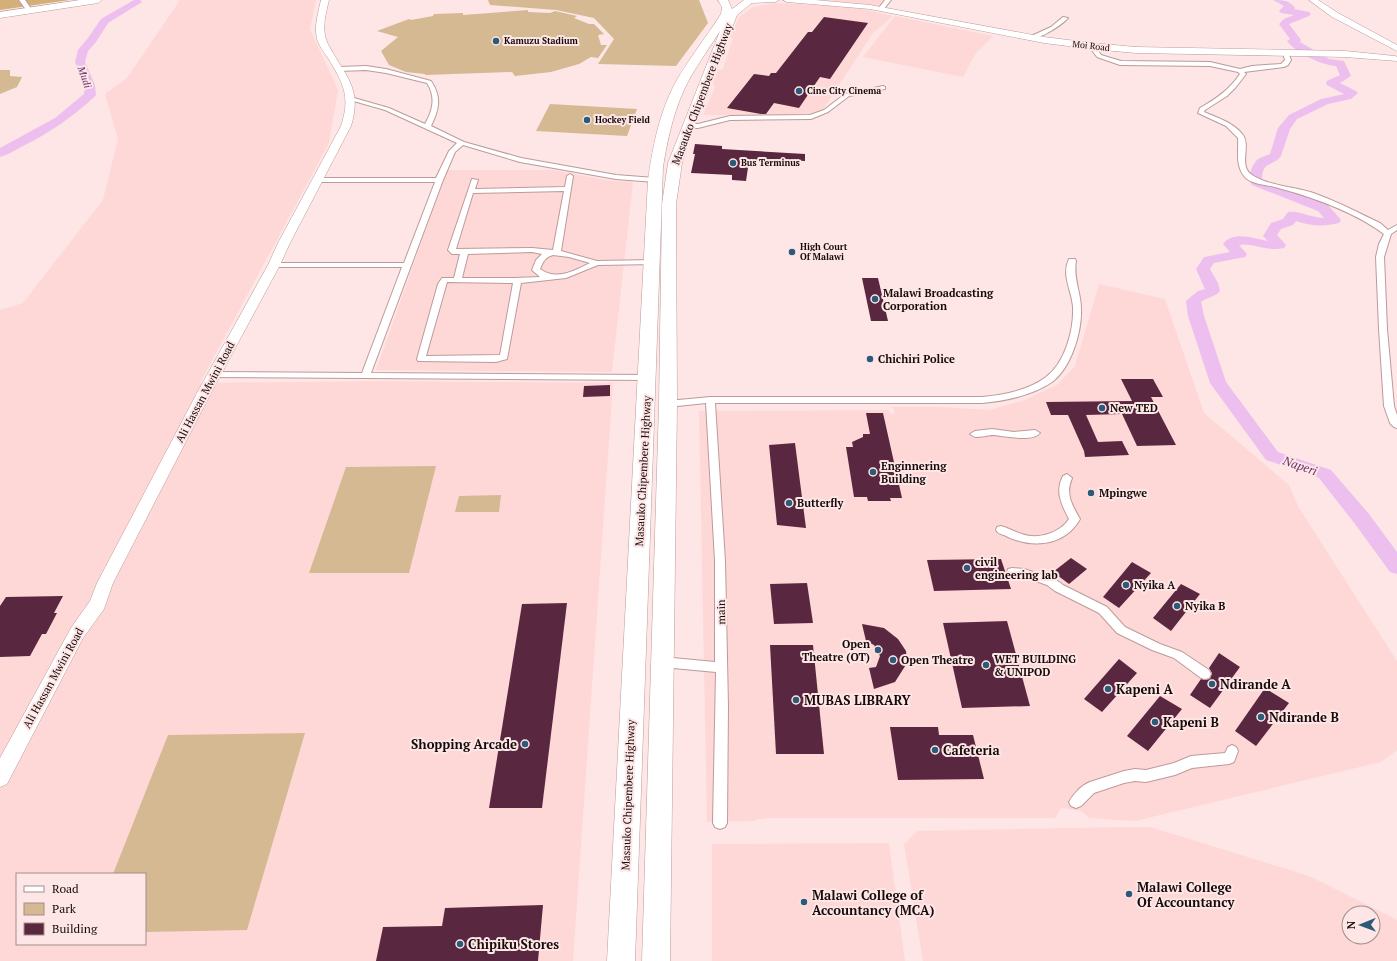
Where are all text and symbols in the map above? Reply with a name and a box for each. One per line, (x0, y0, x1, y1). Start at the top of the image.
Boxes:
street label: Masauko Chipembere Highway (668, 21, 736, 167)
place label: Kamuzu Stadium (504, 35, 579, 47)
marker: Kamuzu Stadium (491, 36, 501, 46)
street label: Moi Road (1072, 38, 1110, 54)
water label: Mudi (74, 64, 94, 90)
place label: Cine City Cinema (807, 85, 881, 97)
marker: Cine City Cinema (794, 86, 804, 96)
place label: Hockey Field (595, 114, 651, 126)
marker: Hockey Field (582, 115, 592, 125)
place label: Bus Terminus (741, 157, 800, 169)
marker: Bus Terminus (728, 158, 738, 168)
place label: High Court Of Malawi (800, 241, 848, 263)
marker: High Court Of Malawi (787, 247, 797, 257)
place label: Malawi Broadcasting Corporation (883, 286, 994, 313)
marker: Malawi Broadcasting Corporation (870, 294, 880, 304)
street label: Ali Hassan Mwini Road (172, 339, 238, 445)
place label: Chichiri Police (878, 352, 955, 366)
marker: Chichiri Police (865, 354, 875, 364)
street label: Masauko Chipembere Highway (632, 395, 654, 547)
place label: New TED (1110, 401, 1158, 415)
marker: New TED (1097, 403, 1107, 413)
water label: Naperi (1280, 452, 1320, 479)
place label: Enginnering Building (881, 459, 947, 486)
marker: Enginnering Building (868, 467, 878, 477)
place label: Mpingwe (1099, 486, 1147, 500)
marker: Mpingwe (1086, 488, 1096, 498)
place label: Butterfly (797, 496, 844, 510)
marker: Butterfly (784, 498, 794, 508)
place label: civil engineering lab (975, 555, 1058, 582)
marker: civil engineering lab (962, 563, 972, 573)
place label: Nyika A (1134, 578, 1176, 592)
marker: Nyika A (1121, 580, 1131, 590)
street label: main (714, 599, 728, 625)
place label: Nyika B (1185, 599, 1225, 613)
marker: Nyika B (1172, 601, 1182, 611)
street label: Ali Hassan Mwini Road (20, 625, 86, 731)
place label: Open Theatre (OT) (802, 637, 870, 664)
marker: Open Theatre (OT) (873, 645, 883, 655)
place label: WET BUILDING & UNIPOD (994, 652, 1076, 679)
place label: Open Theatre (901, 653, 973, 667)
marker: Open Theatre (888, 655, 898, 665)
marker: WET BUILDING & UNIPOD (981, 660, 991, 670)
place label: Ndirande A (1220, 675, 1291, 693)
marker: Ndirande A (1207, 679, 1217, 689)
place label: Kapeni A (1116, 680, 1173, 698)
marker: Kapeni A (1103, 684, 1113, 694)
place label: MUBAS LIBRARY (804, 691, 911, 709)
marker: MUBAS LIBRARY (791, 695, 801, 705)
place label: Ndirande B (1269, 708, 1339, 726)
marker: Ndirande B (1256, 712, 1266, 722)
place label: Kapeni B (1163, 713, 1219, 731)
marker: Kapeni B (1150, 717, 1160, 727)
street label: Masauko Chipembere Highway (618, 719, 638, 871)
place label: Shopping Arcade (411, 735, 517, 753)
marker: Shopping Arcade (520, 739, 530, 749)
place label: Cafeteria (943, 741, 1000, 759)
marker: Cafeteria (930, 745, 940, 755)
legend (16, 873, 146, 945)
place label: Malawi College Of Accountancy (1137, 878, 1235, 911)
text: Road (52, 881, 79, 896)
place label: Malawi College of Accountancy (MCA) (812, 886, 934, 919)
marker: Malawi College Of Accountancy (1124, 889, 1134, 899)
marker: Malawi College of Accountancy (MCA) (799, 897, 809, 907)
text: Park (52, 901, 77, 916)
north arrow (1341, 905, 1381, 945)
text: N (1344, 920, 1358, 929)
text: Building (52, 921, 98, 936)
place label: Chipiku Stores (468, 935, 559, 953)
marker: Chipiku Stores (455, 939, 465, 949)

